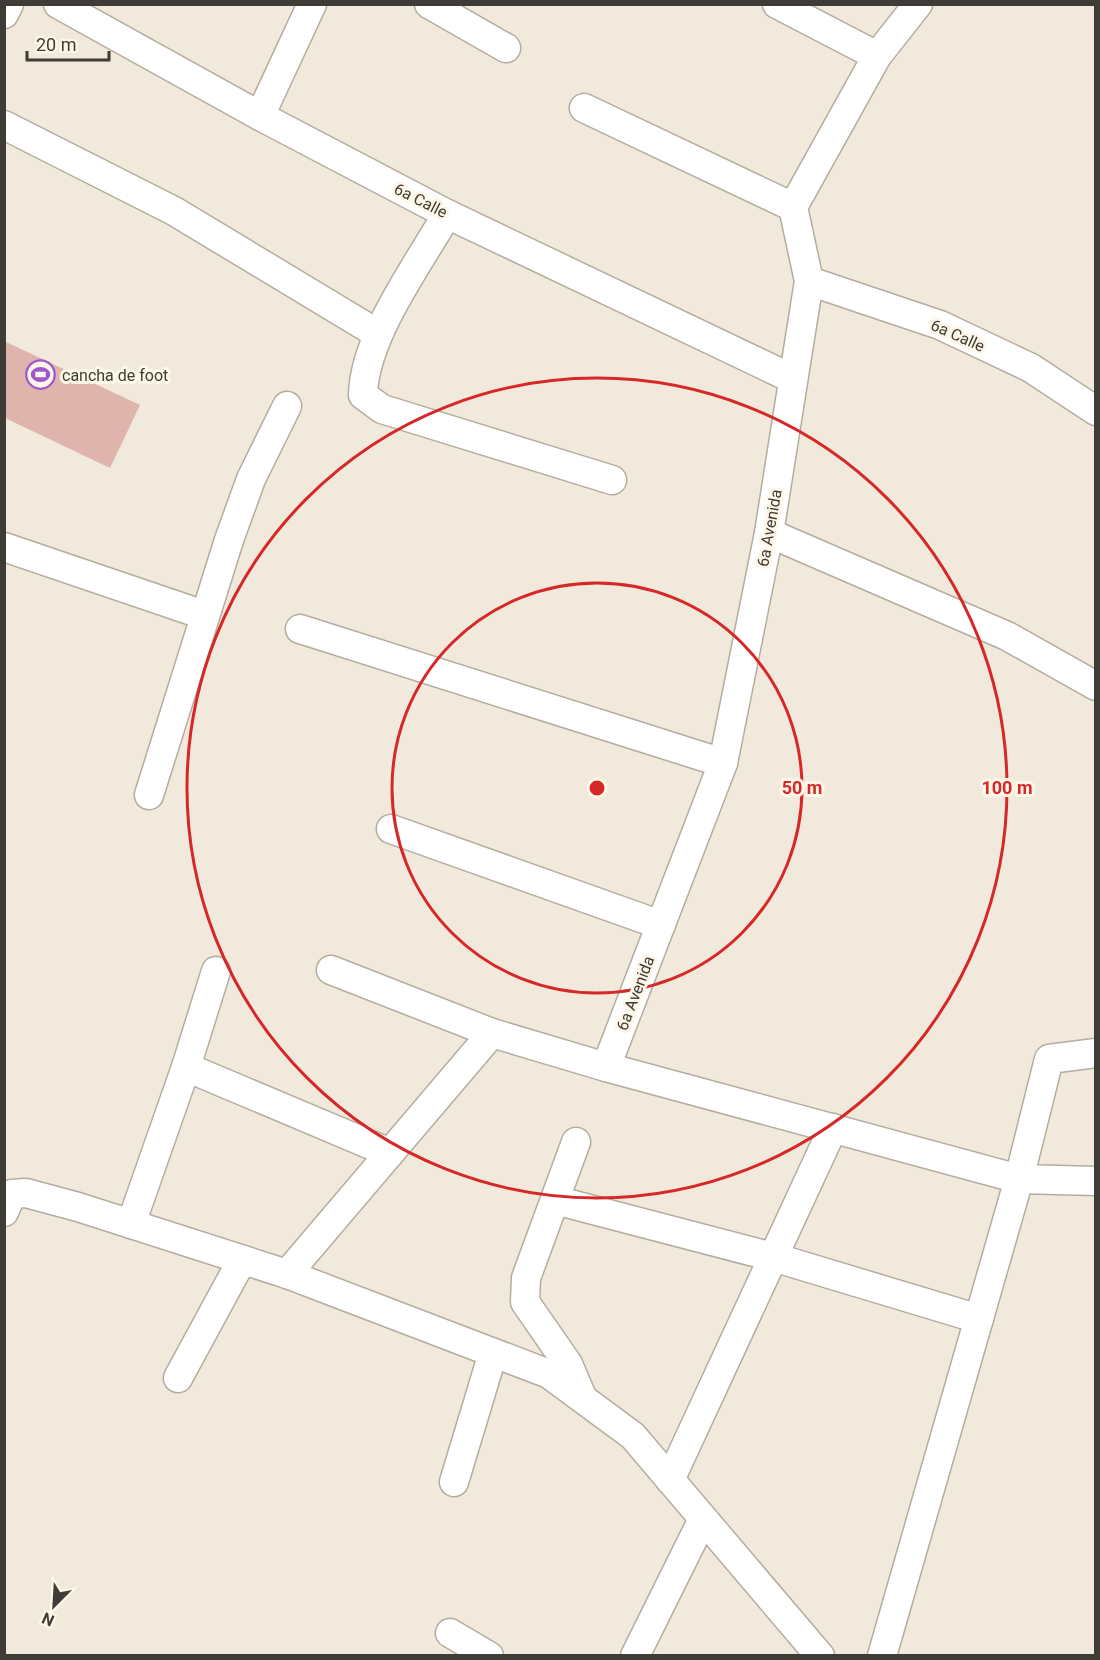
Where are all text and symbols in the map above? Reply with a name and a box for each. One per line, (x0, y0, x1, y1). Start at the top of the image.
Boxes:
scale bar (27, 24, 110, 62)
text: 20 m (36, 34, 76, 55)
street label: 6a Calle (391, 179, 451, 222)
street label: 6a Calle (928, 315, 988, 356)
sports icon: cancha de foot (25, 359, 57, 391)
place label: cancha de foot (62, 366, 168, 385)
street label: 6a Avenida (753, 488, 786, 568)
text: 50 m (782, 777, 822, 798)
text: 100 m (981, 777, 1033, 798)
centre of rings (587, 778, 607, 798)
street label: 6a Avenida (613, 953, 658, 1033)
north arrow (24, 1576, 84, 1636)
text: N (39, 1608, 57, 1630)

